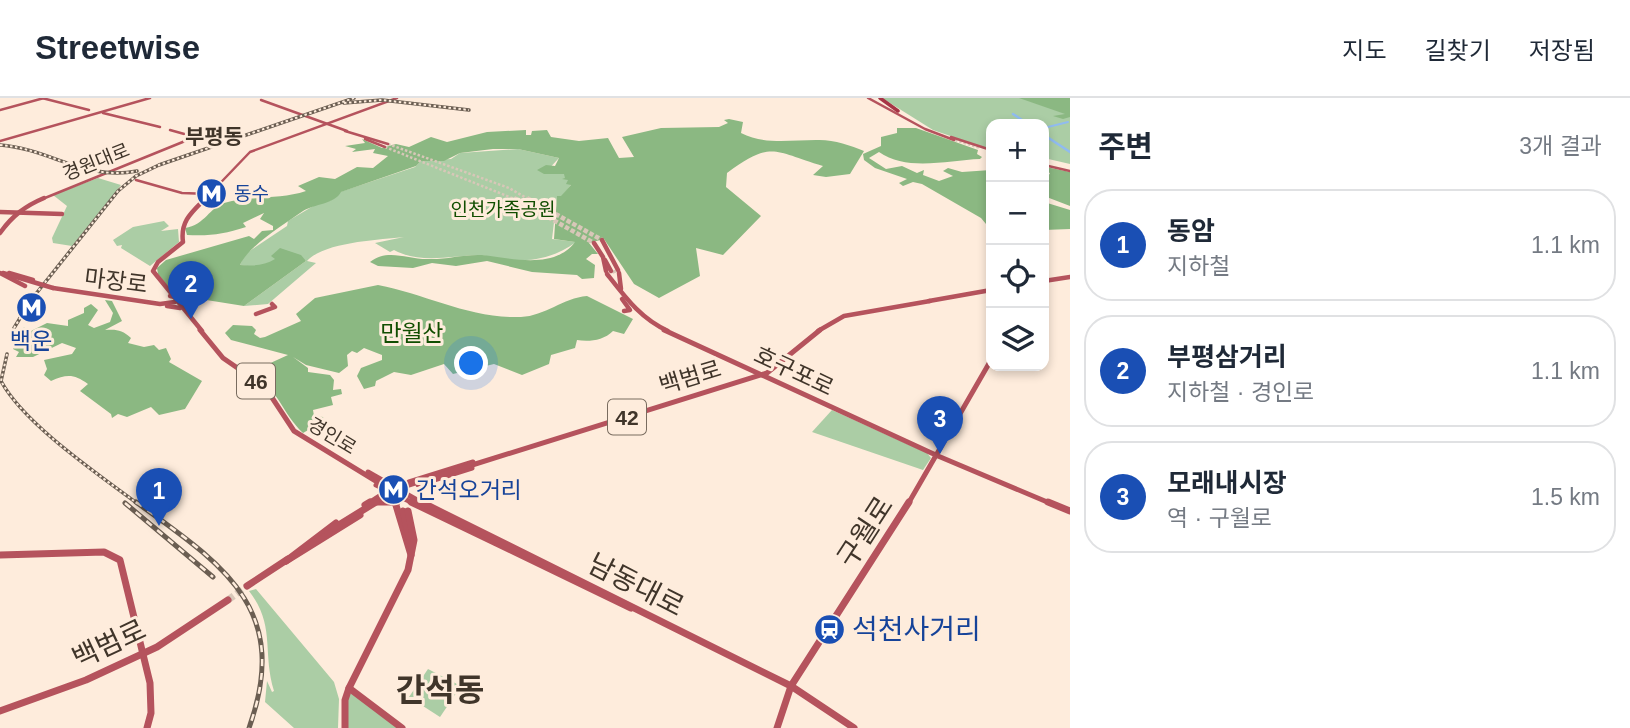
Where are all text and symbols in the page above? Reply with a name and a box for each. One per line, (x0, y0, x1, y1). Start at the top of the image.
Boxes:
text: Streetwise (35, 29, 200, 66)
text: 지도 (1342, 37, 1387, 64)
text: 길찾기 (1425, 37, 1491, 64)
text: 저장됨 (1529, 37, 1595, 64)
map controls (986, 119, 1049, 371)
button: + (986, 119, 1049, 182)
district label: 부평동 (185, 125, 243, 148)
text: 주변 (1098, 130, 1153, 163)
text: 3개 결과 (1519, 133, 1602, 159)
street label: 경원대로 (60, 139, 132, 185)
metro station icon: 동수 (194, 176, 228, 210)
button: − (986, 182, 1049, 245)
place label: 동수 (234, 183, 269, 204)
park label: 인천가족공원 (451, 199, 555, 220)
text: 동암 (1167, 216, 1215, 246)
text: 1 (1117, 232, 1129, 258)
text: 1.1 km (1531, 232, 1600, 258)
button: locate (986, 245, 1049, 308)
text: 지하철 (1167, 253, 1230, 279)
pin: 2 (168, 261, 214, 319)
street label: 마장로 (83, 264, 149, 298)
metro station icon: 백운 (14, 290, 48, 324)
button: layers (986, 308, 1049, 371)
park label: 만월산 (380, 320, 444, 346)
place label: 백운 (10, 328, 52, 354)
street label: 호구포로 (750, 341, 838, 401)
text: 부평삼거리 (1167, 342, 1287, 372)
your location (454, 346, 488, 380)
street label: 백범로 (656, 355, 724, 399)
text: 2 (1117, 358, 1129, 384)
text: 1.1 km (1531, 358, 1600, 384)
road number: 46 (237, 364, 275, 398)
text: 지하철 · 경인로 (1167, 379, 1314, 405)
pin: 3 (917, 396, 963, 454)
road number: 42 (608, 400, 646, 434)
street label: 경인로 (304, 413, 360, 459)
pin: 1 (136, 468, 182, 526)
text: 모래내시장 (1167, 468, 1287, 498)
metro station icon: 간석오거리 (376, 473, 410, 507)
place label: 간석오거리 (416, 477, 522, 503)
text: 3 (1117, 484, 1129, 510)
text: 1.5 km (1531, 484, 1600, 510)
street label: 구월로 (831, 491, 899, 573)
text: 역 · 구월로 (1167, 505, 1272, 531)
street label: 남동대로 (583, 548, 689, 622)
station icon: 석천사거리 (812, 612, 846, 646)
street label: 백범로 (67, 614, 151, 674)
place label: 석천사거리 (852, 614, 981, 645)
district label: 간석동 (396, 672, 484, 708)

